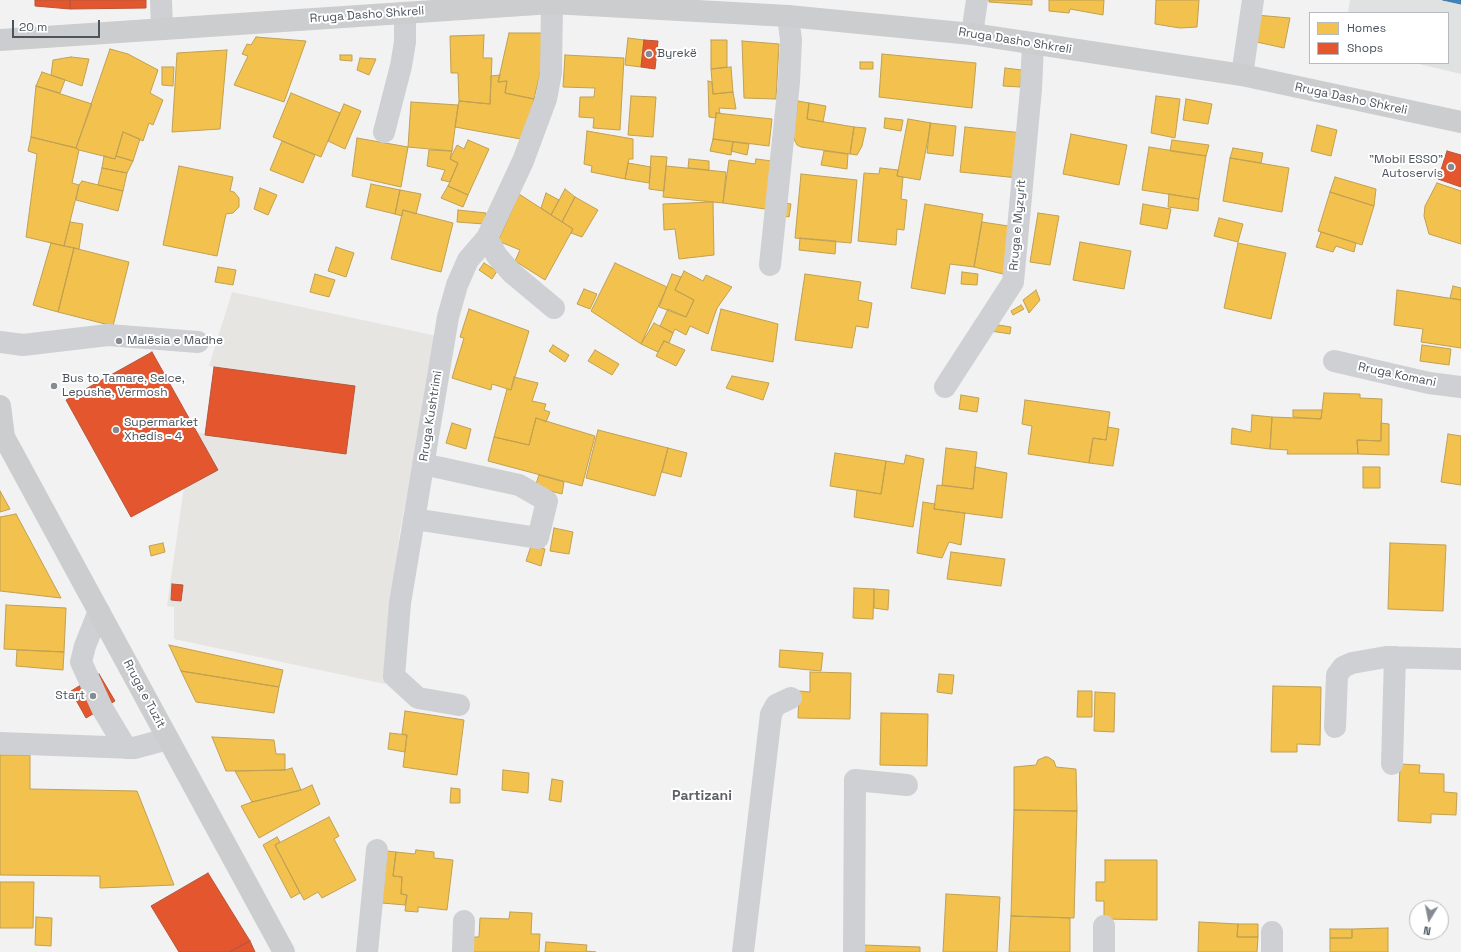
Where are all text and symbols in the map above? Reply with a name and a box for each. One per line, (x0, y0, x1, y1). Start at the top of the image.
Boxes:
street label: Rruga Dasho Shkreli (309, 4, 425, 26)
scale bar (14, 12, 102, 38)
legend (1309, 12, 1449, 64)
text: 20 m (19, 19, 47, 35)
text: Homes (1347, 20, 1386, 36)
street label: Rruga Dasho Shkreli (957, 25, 1073, 57)
text: Shops (1347, 40, 1383, 56)
place label: Byrekë (657, 47, 697, 61)
marker: Byrekë (644, 49, 654, 59)
street label: Rruga Dasho Shkreli (1293, 80, 1409, 118)
place label: "Mobil ESSO" Autoservis (1369, 153, 1443, 181)
marker: "Mobil ESSO" Autoservis (1446, 162, 1456, 172)
street label: Rruga e Myzyrit (1007, 179, 1029, 271)
place label: Malësia e Madhe (127, 334, 223, 348)
marker: Malësia e Madhe (114, 336, 124, 346)
street label: Rruga Komani (1357, 360, 1437, 390)
street label: Rruga Kushtrimi (417, 370, 445, 462)
place label: Bus to Tamare, Selce, Lepushe, Vermosh (62, 372, 185, 400)
marker: Bus to Tamare, Selce, Lepushe, Vermosh (49, 381, 59, 391)
place label: Supermarket Xhedis - 4 (124, 416, 198, 444)
marker: Supermarket Xhedis - 4 (111, 425, 121, 435)
street label: Rruga e Tuzit (120, 657, 168, 731)
place label: Start (55, 689, 85, 703)
marker: Start (88, 691, 98, 701)
district label: Partizani (672, 788, 732, 804)
north arrow (1409, 900, 1449, 940)
text: N (1422, 923, 1432, 938)

